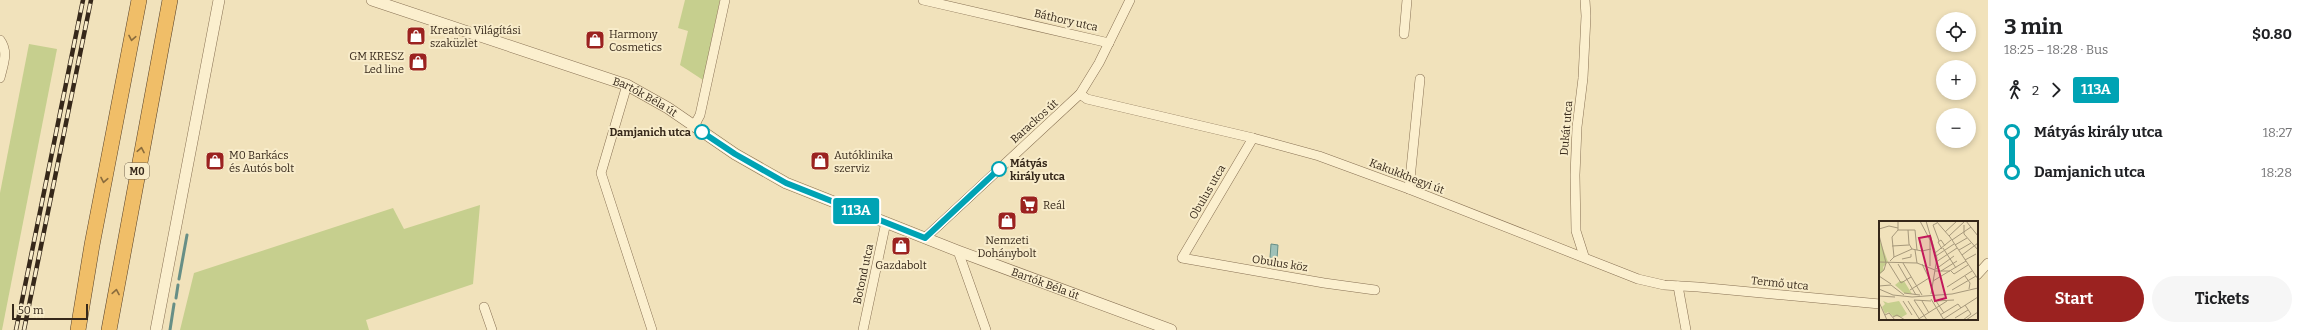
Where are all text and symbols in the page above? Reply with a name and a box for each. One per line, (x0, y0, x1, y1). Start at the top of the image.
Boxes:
street label: Báthory utca (1033, 7, 1099, 34)
map controls (1936, 12, 1976, 148)
button: locate (1936, 12, 1976, 52)
text: 3 min (2004, 13, 2063, 40)
place label: Kreaton Világítási szaküzlet (430, 24, 521, 50)
shop icon: Kreaton Világítási szaküzlet (405, 25, 427, 47)
text: $0.80 (2252, 25, 2292, 43)
place label: Harmony Cosmetics (609, 28, 662, 54)
shop icon: Harmony Cosmetics (584, 29, 606, 51)
one-way arrow (128, 35, 136, 41)
text: 18:25 – 18:28 · Bus (2004, 42, 2108, 57)
place label: GM KRESZ Led line (349, 50, 404, 76)
shop icon: GM KRESZ Led line (407, 51, 429, 73)
button: + (1936, 60, 1976, 100)
street label: Bartók Béla út (611, 75, 680, 119)
icon: walk (2004, 79, 2026, 101)
icon: forward (2045, 79, 2067, 101)
text: 113A (2081, 81, 2111, 98)
text: 2 (2032, 83, 2039, 98)
street label: Barackos út (1008, 97, 1061, 146)
street label: Dukát utca (1558, 100, 1575, 156)
button: − (1936, 108, 1976, 148)
text: Mátyás király utca (2034, 123, 2163, 141)
marker: Damjanich utca (694, 124, 710, 140)
text: 18:27 (2263, 125, 2292, 140)
place label: Damjanich utca (609, 126, 692, 139)
one-way arrow (136, 147, 145, 153)
place label: M0 Barkács és Autós bolt (229, 149, 294, 175)
place label: Autóklinika szerviz (834, 149, 893, 175)
shop icon: M0 Barkács és Autós bolt (204, 150, 226, 172)
shop icon: Autóklinika szerviz (809, 150, 831, 172)
street label: Kakukkhegyi út (1367, 156, 1446, 197)
place label: Mátyás király utca (1010, 157, 1066, 183)
marker: Mátyás király utca (991, 161, 1007, 177)
road number: M0 (125, 163, 149, 179)
street label: Obulus utca (1187, 163, 1228, 222)
text: Damjanich utca (2034, 163, 2145, 181)
text: 18:28 (2261, 165, 2292, 180)
one-way arrow (101, 177, 109, 183)
supermarket icon: Reál (1018, 194, 1040, 216)
line badge: 113A (828, 198, 884, 224)
place label: Reál (1043, 199, 1065, 212)
text: 113A (841, 202, 871, 219)
shop icon: Nemzeti Dohánybolt (996, 210, 1018, 232)
inset map (1879, 221, 1978, 320)
place label: Nemzeti Dohánybolt (977, 234, 1037, 260)
shop icon: Gazdabolt (890, 235, 912, 257)
street label: Botond utca (851, 243, 876, 305)
street label: Obulus köz (1251, 253, 1309, 274)
place label: Gazdabolt (875, 259, 927, 272)
street label: Bartók Béla út (1010, 265, 1081, 302)
street label: Termő utca (1751, 274, 1809, 293)
button: Start (2004, 276, 2144, 322)
button: Tickets (2152, 276, 2292, 322)
one-way arrow (111, 288, 120, 295)
scale bar (12, 302, 88, 321)
text: 50 m (18, 304, 44, 317)

